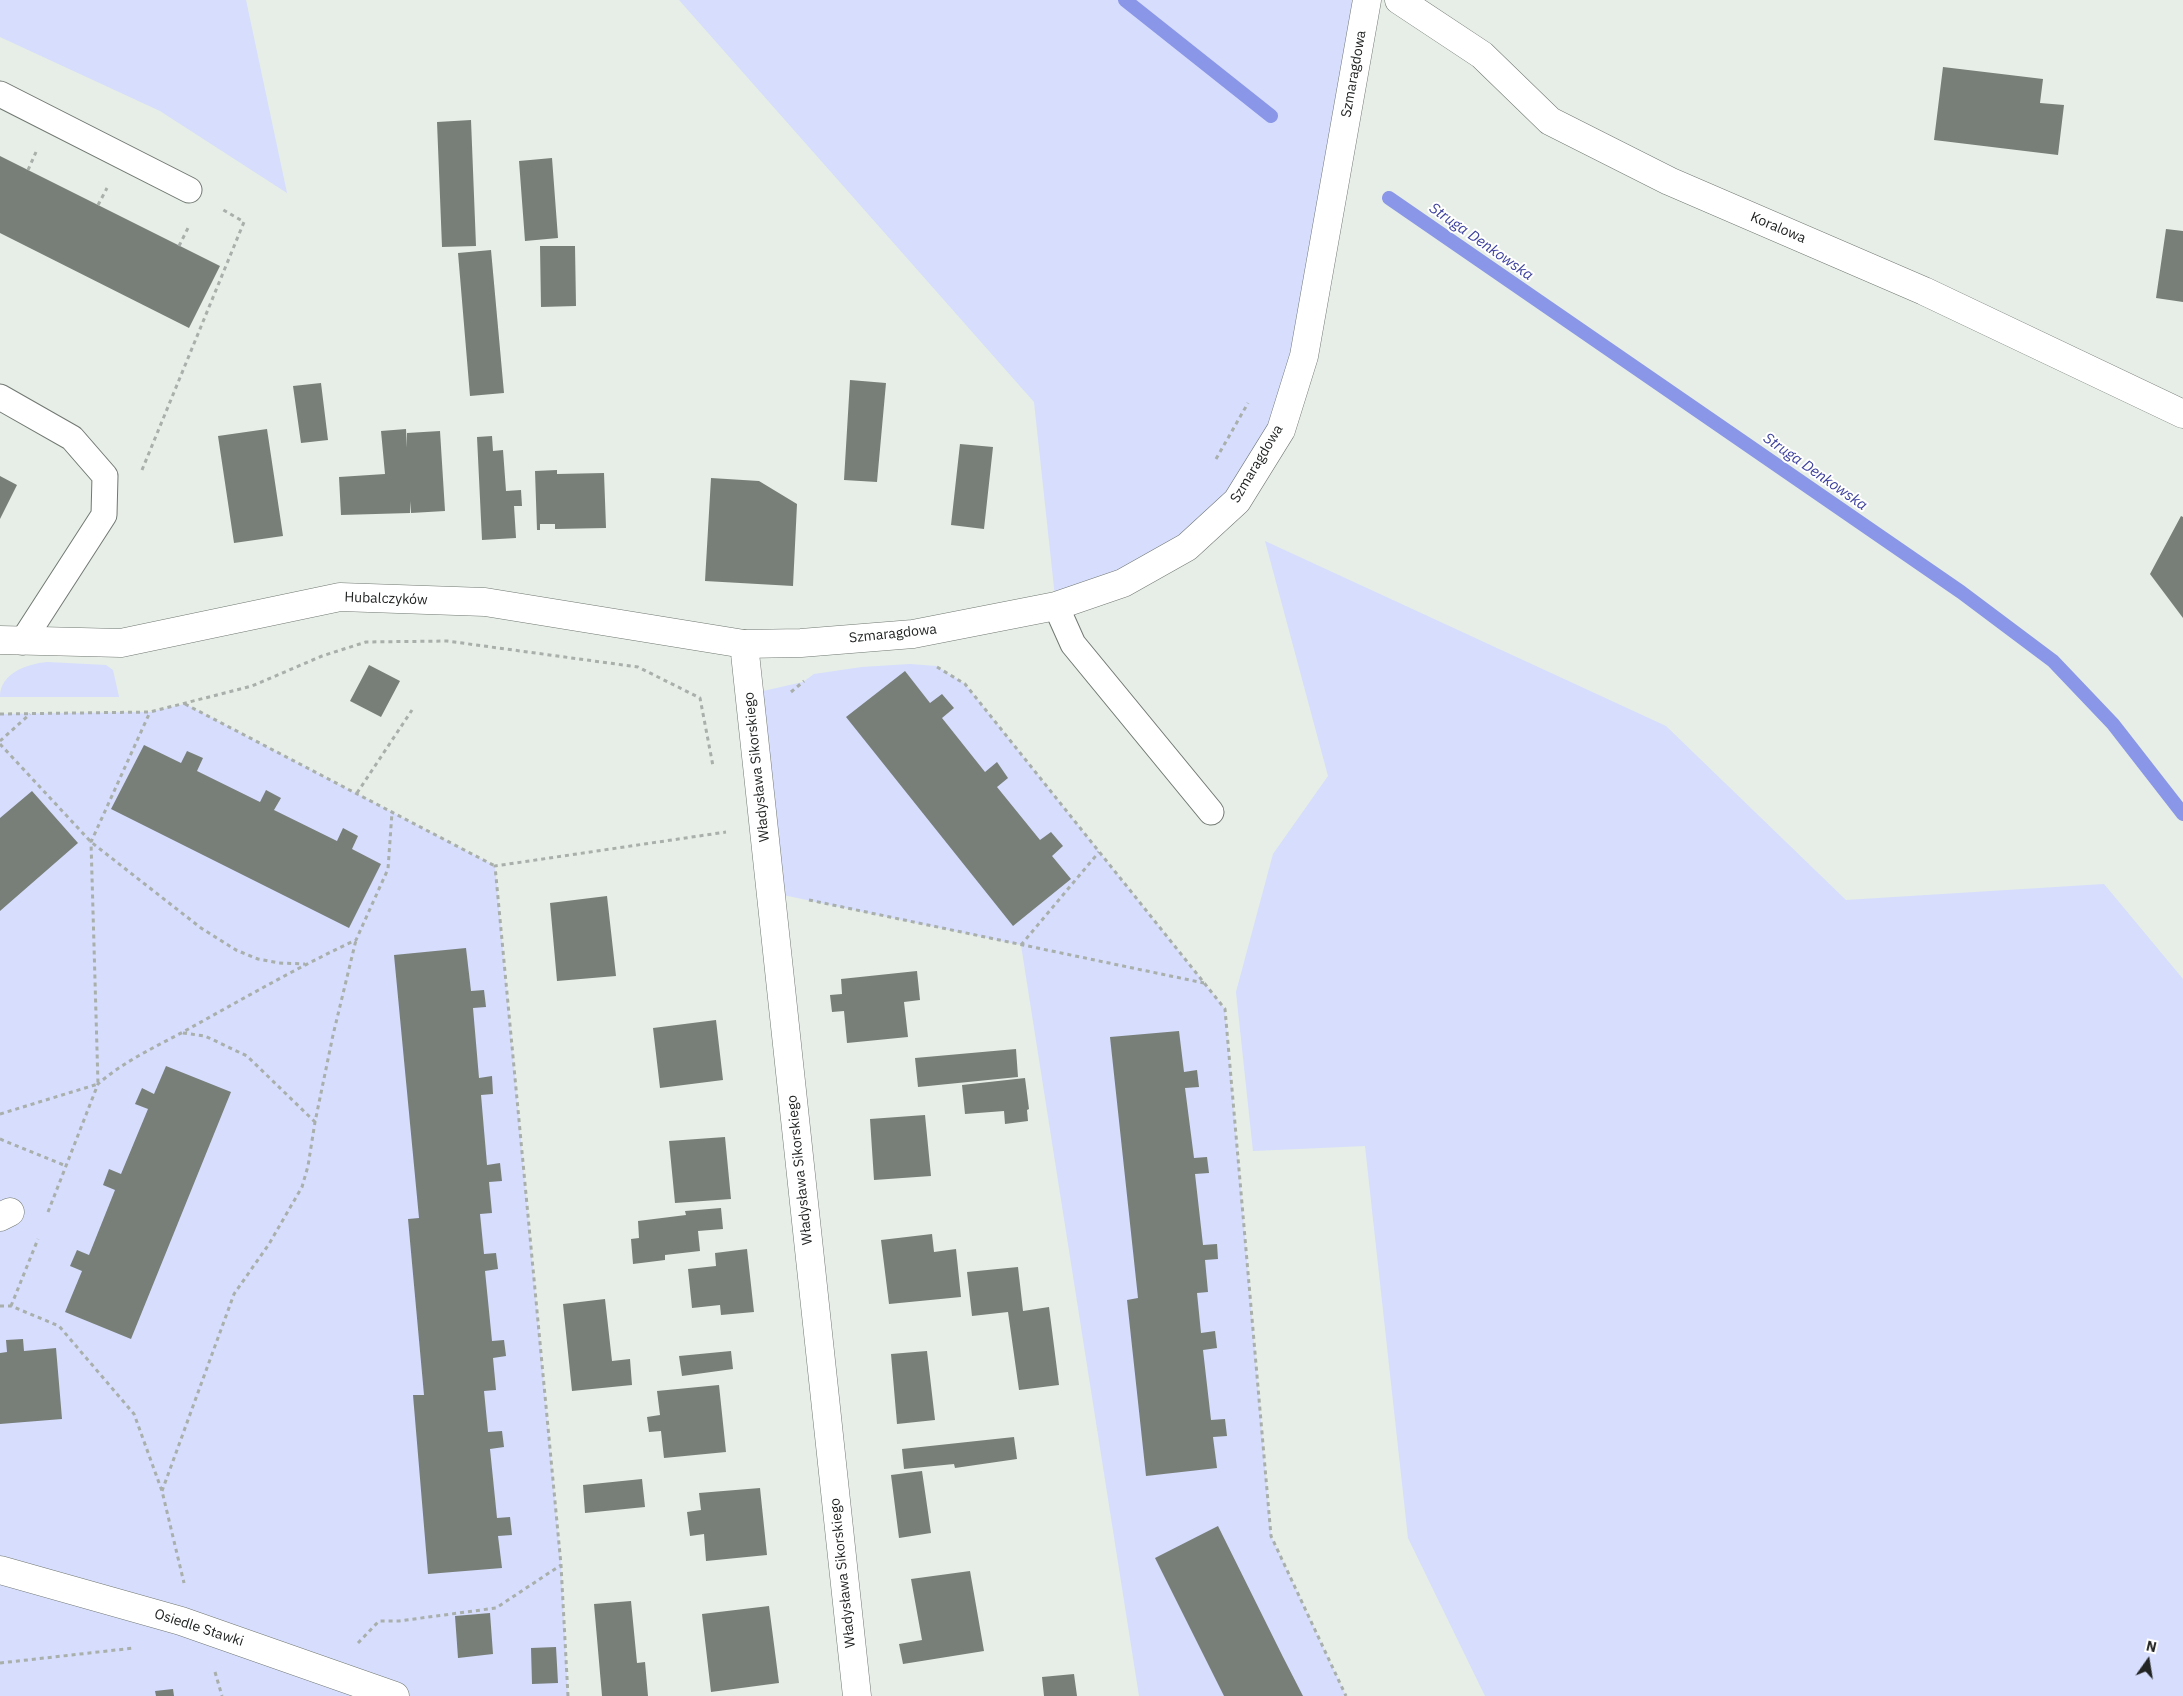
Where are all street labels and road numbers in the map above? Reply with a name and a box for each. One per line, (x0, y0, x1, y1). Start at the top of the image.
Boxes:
street label: Szmaragdowa (1338, 29, 1370, 119)
street label: Koralowa (1748, 209, 1808, 247)
street label: Szmaragdowa (1227, 422, 1287, 506)
street label: Hubalczyków (344, 589, 428, 609)
street label: Szmaragdowa (848, 621, 938, 647)
street label: Władysława Sikorskiego (741, 691, 773, 843)
street label: Władysława Sikorskiego (784, 1094, 816, 1246)
street label: Władysława Sikorskiego (827, 1497, 859, 1649)
street label: Osiedle Stawki (152, 1606, 246, 1650)

